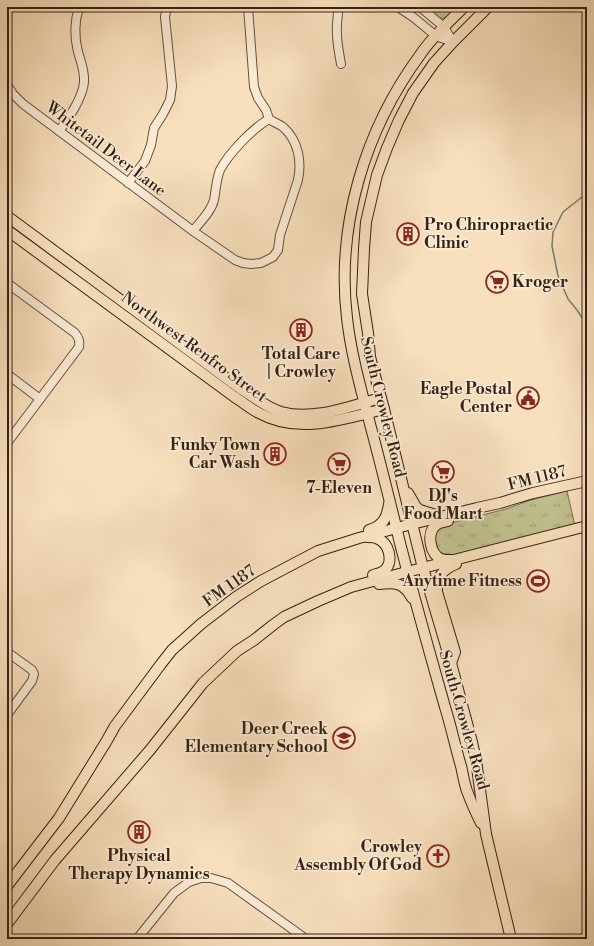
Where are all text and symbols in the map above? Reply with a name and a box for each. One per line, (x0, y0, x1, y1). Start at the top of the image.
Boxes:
street label: Whitetail Deer Lane (41, 97, 170, 201)
place label: Pro Chiropractic Clinic (424, 215, 553, 253)
building icon: Pro Chiropractic Clinic (395, 221, 421, 247)
supermarket icon: Kroger (484, 269, 510, 295)
place label: Kroger (512, 272, 568, 292)
street label: Northwest Renfro Street (117, 287, 271, 407)
building icon: Total Care | Crowley (288, 317, 314, 343)
street label: South Crowley Road (356, 335, 410, 479)
place label: Total Care | Crowley (262, 344, 341, 382)
place label: Eagle Postal Center (420, 379, 513, 417)
public building icon: Eagle Postal Center (515, 385, 541, 411)
place label: Funky Town Car Wash (170, 435, 260, 473)
building icon: Funky Town Car Wash (262, 441, 288, 467)
supermarket icon: 7-Eleven (326, 451, 352, 477)
supermarket icon: DJ's Food Mart (430, 459, 456, 485)
street label: FM 1187 (506, 461, 568, 495)
place label: 7-Eleven (306, 478, 372, 498)
place label: DJ's Food Mart (403, 486, 483, 524)
street label: FM 1187 (199, 561, 259, 611)
sports icon: Anytime Fitness (525, 568, 551, 594)
place label: Anytime Fitness (401, 571, 522, 591)
street label: South Crowley Road (434, 648, 494, 792)
place label: Deer Creek Elementary School (185, 719, 329, 757)
school or university icon: Deer Creek Elementary School (331, 725, 357, 751)
building icon: Physical Therapy Dynamics (126, 819, 152, 845)
place label: Crowley Assembly Of God (293, 837, 423, 875)
church icon: Crowley Assembly Of God (425, 843, 451, 869)
place label: Physical Therapy Dynamics (68, 846, 210, 884)

